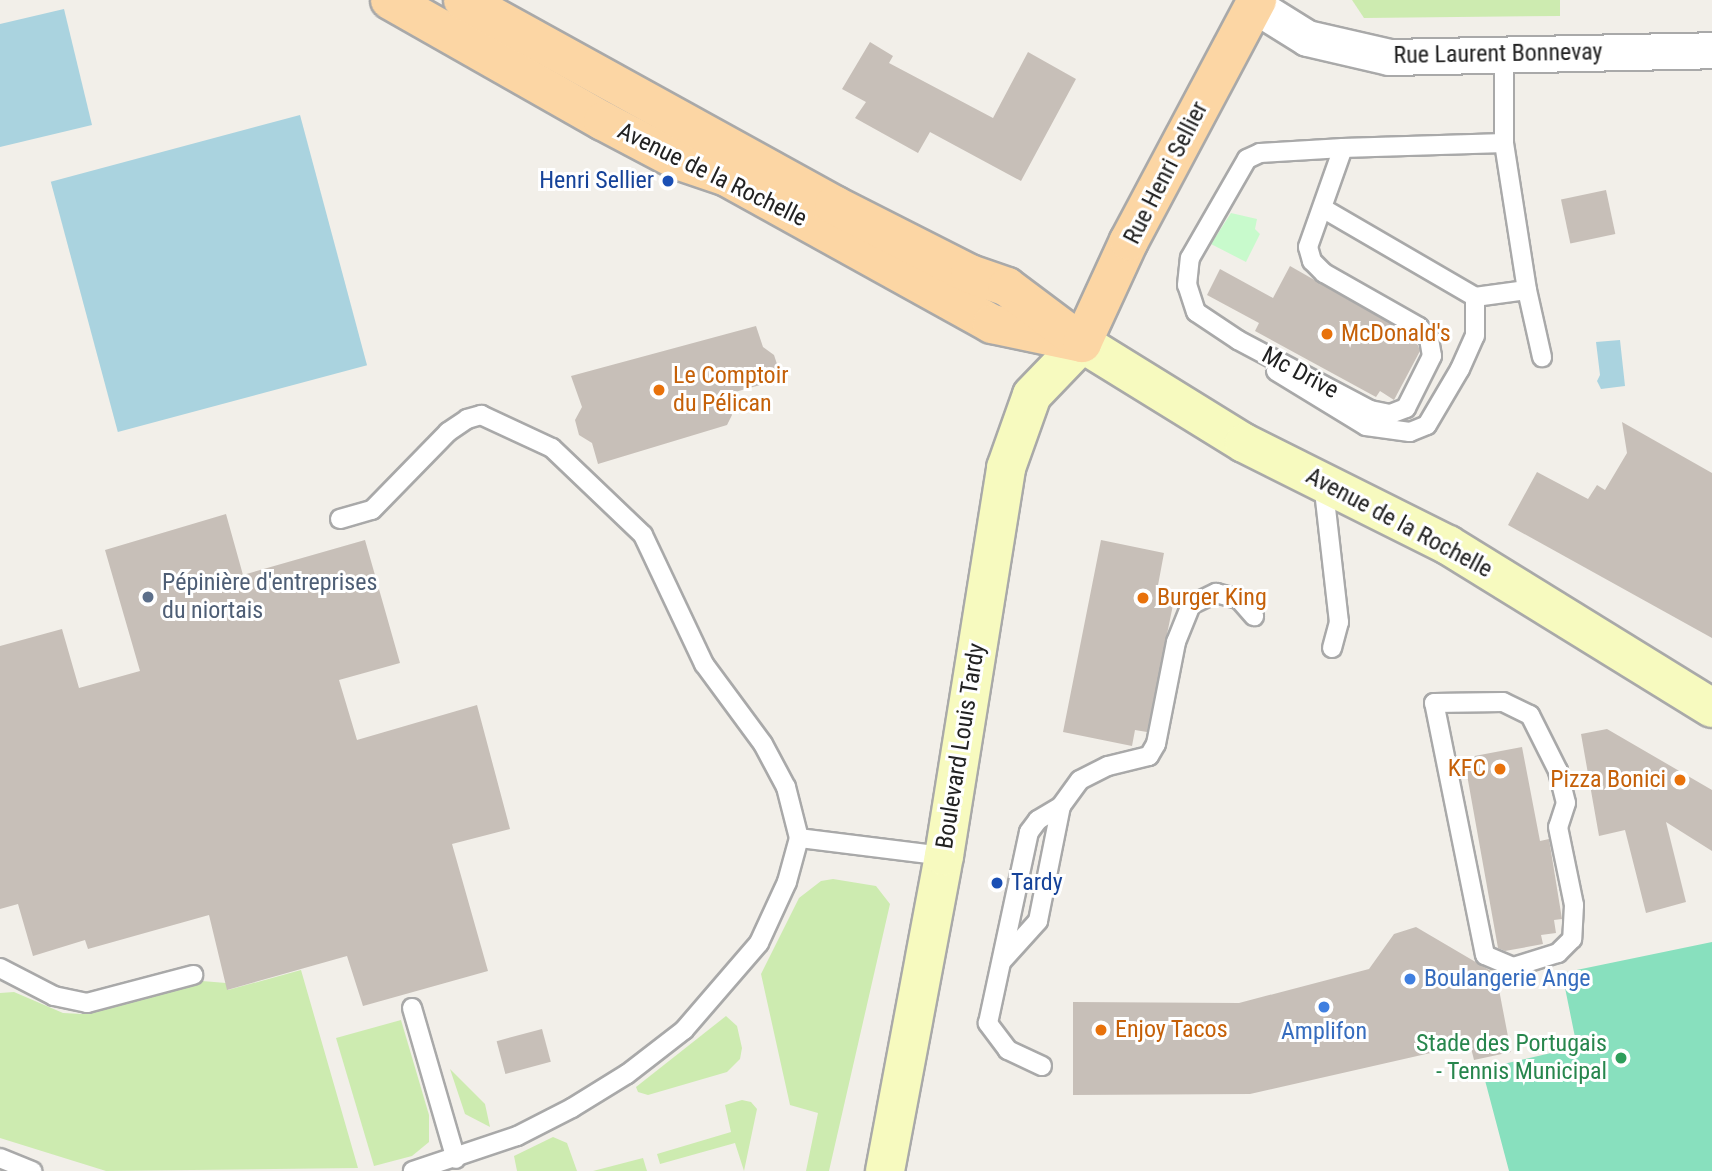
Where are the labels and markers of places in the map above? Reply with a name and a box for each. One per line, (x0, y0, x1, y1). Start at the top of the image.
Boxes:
place label: Henri Sellier (539, 167, 654, 195)
marker: Henri Sellier (660, 173, 676, 189)
place label: McDonald's (1341, 320, 1451, 348)
marker: McDonald's (1319, 326, 1335, 342)
place label: Le Comptoir du Pélican (673, 362, 788, 418)
marker: Le Comptoir du Pélican (651, 382, 667, 398)
place label: Pépinière d'entreprises du niortais (162, 569, 377, 625)
place label: Burger King (1157, 584, 1267, 612)
marker: Pépinière d'entreprises du niortais (140, 589, 156, 605)
marker: Burger King (1135, 590, 1151, 606)
place label: KFC (1448, 755, 1486, 783)
marker: KFC (1492, 761, 1508, 777)
place label: Pizza Bonici (1550, 766, 1666, 794)
marker: Pizza Bonici (1672, 772, 1688, 788)
place label: Tardy (1011, 869, 1063, 897)
marker: Tardy (989, 875, 1005, 891)
place label: Boulangerie Ange (1424, 965, 1591, 993)
marker: Boulangerie Ange (1402, 971, 1418, 987)
marker: Amplifon (1316, 999, 1332, 1015)
place label: Enjoy Tacos (1115, 1016, 1228, 1044)
place label: Amplifon (1281, 1018, 1367, 1046)
marker: Enjoy Tacos (1093, 1022, 1109, 1038)
place label: Stade des Portugais - Tennis Municipal (1416, 1030, 1607, 1086)
marker: Stade des Portugais - Tennis Municipal (1613, 1050, 1629, 1066)

